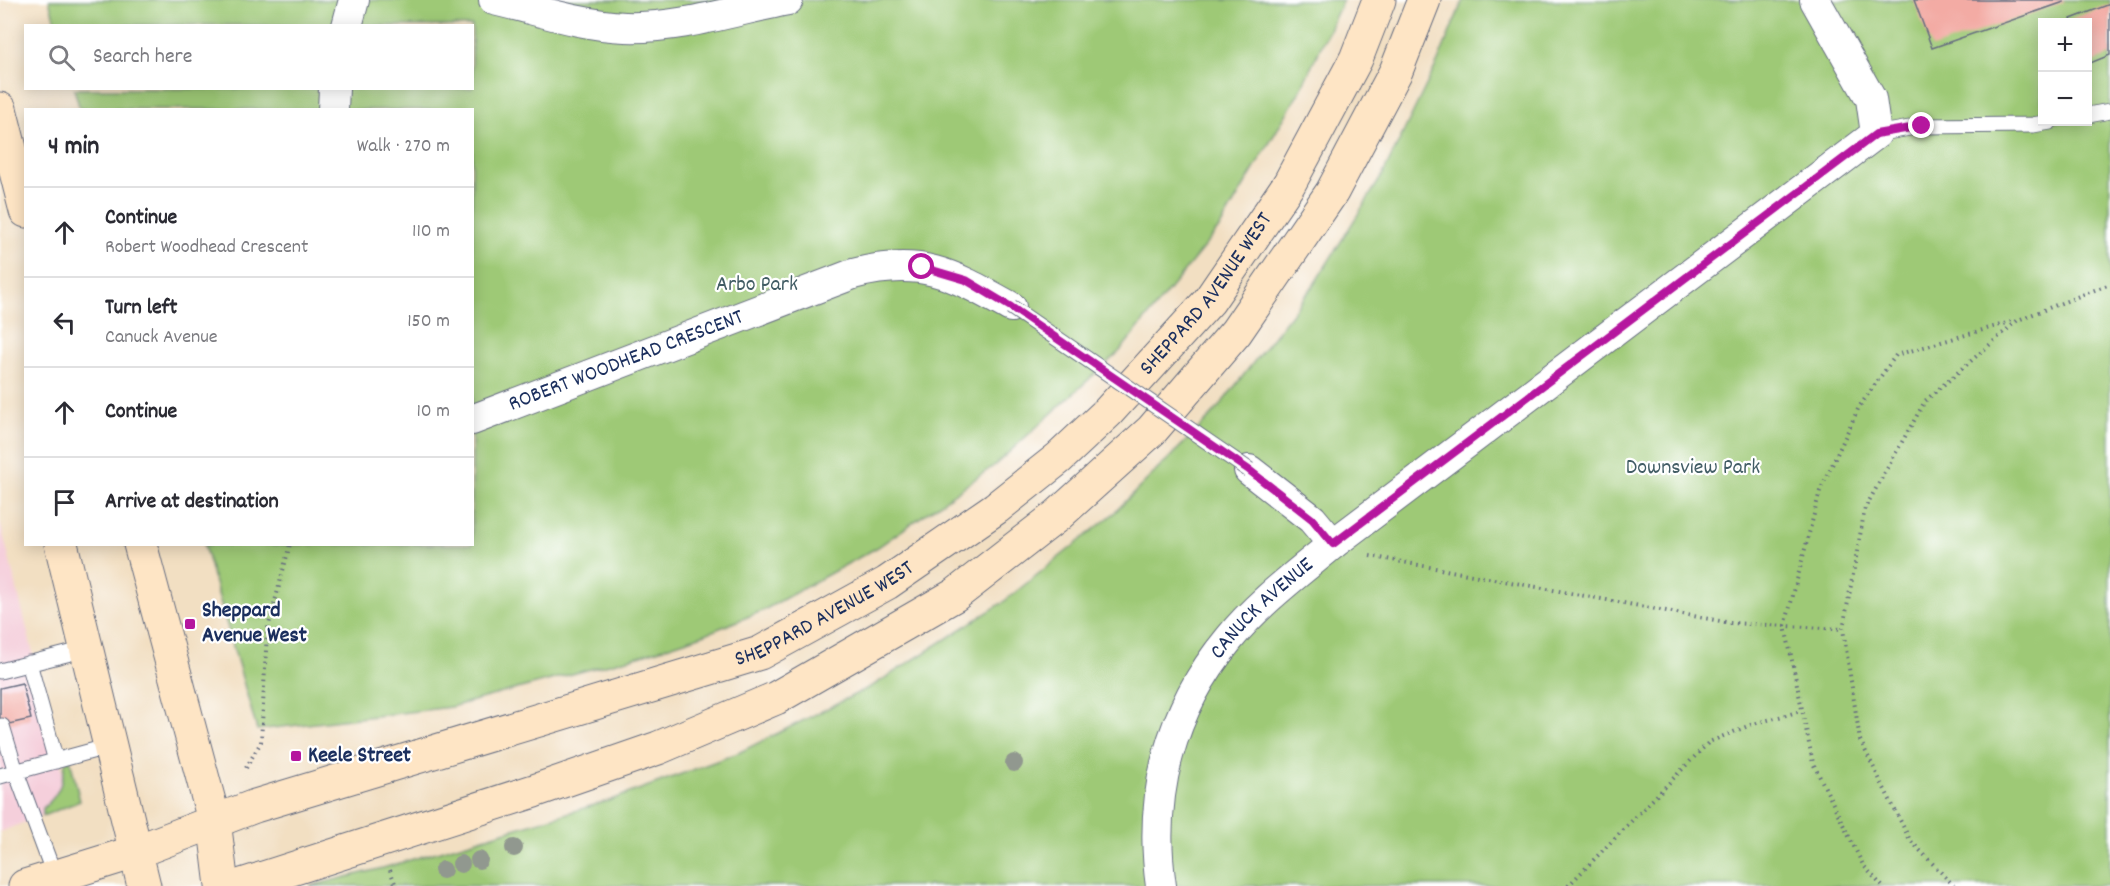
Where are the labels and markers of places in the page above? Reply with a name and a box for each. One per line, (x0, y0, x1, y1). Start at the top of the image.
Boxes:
place label: Sheppard Avenue West (202, 596, 308, 652)
marker: Sheppard Avenue West (183, 617, 197, 631)
place label: Keele Street (308, 741, 412, 772)
marker: Keele Street (289, 749, 303, 763)

